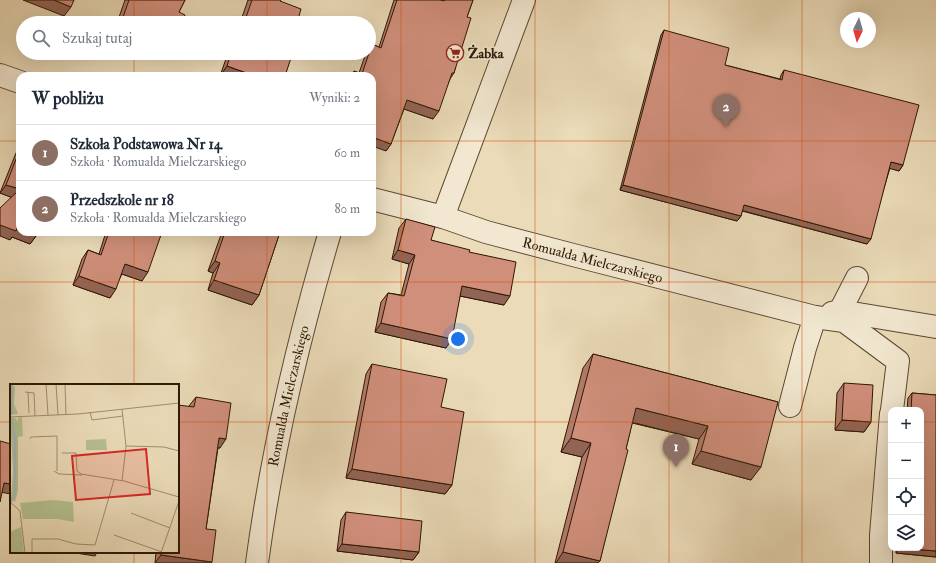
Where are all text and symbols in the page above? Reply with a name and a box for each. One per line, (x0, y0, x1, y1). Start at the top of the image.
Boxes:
north arrow (840, 12, 876, 48)
search box (16, 16, 376, 60)
icon: search (30, 27, 52, 49)
text: Szukaj tutaj (62, 29, 132, 48)
supermarket icon: Żabka (445, 43, 465, 63)
place label: Żabka (468, 44, 505, 62)
text: W pobliżu (32, 88, 104, 109)
text: Wyniki: 2 (309, 90, 360, 106)
pin: 2 (713, 94, 739, 127)
text: Szkoła Podstawowa Nr 14 (70, 135, 222, 154)
text: 1 (43, 145, 47, 161)
text: 60 m (334, 145, 360, 161)
text: Szkoła · Romualda Mielczarskiego (70, 154, 246, 170)
text: Przedszkole nr 18 (70, 191, 174, 210)
text: 2 (42, 201, 48, 217)
text: 80 m (334, 201, 360, 217)
text: Szkoła · Romualda Mielczarskiego (70, 210, 246, 226)
street label: Romualda Mielczarskiego (521, 234, 665, 287)
street label: Romualda Mielczarskiego (265, 323, 313, 468)
your location (448, 329, 468, 349)
inset map (10, 384, 179, 553)
map controls (888, 407, 924, 551)
button: + (888, 407, 924, 443)
pin: 1 (663, 434, 689, 467)
button: − (888, 443, 924, 479)
button: locate (888, 479, 924, 515)
button: layers (888, 515, 924, 551)

